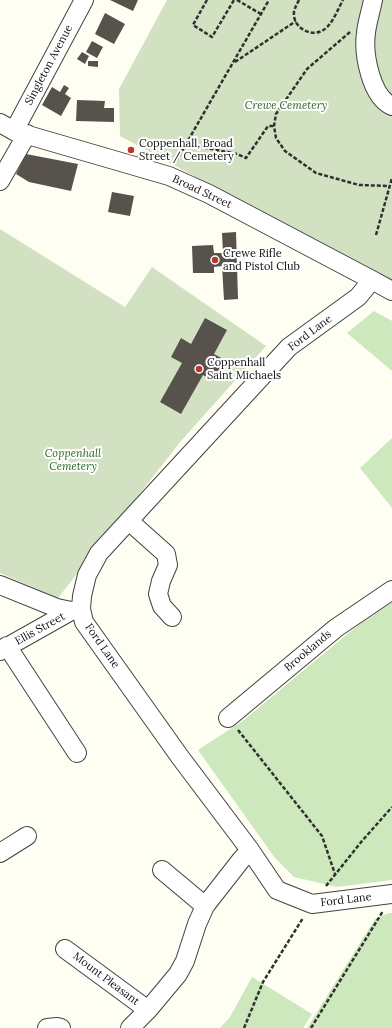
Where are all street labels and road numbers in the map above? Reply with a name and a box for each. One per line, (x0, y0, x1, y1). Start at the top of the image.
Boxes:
street label: Singleton Avenue (22, 23, 76, 107)
street label: Broad Street (170, 172, 234, 212)
street label: Ford Lane (286, 312, 334, 354)
street label: Ellis Street (13, 610, 67, 648)
street label: Ford Lane (82, 621, 122, 671)
street label: Brooklands (282, 628, 334, 674)
street label: Ford Lane (320, 890, 372, 910)
street label: Mount Pleasant (70, 950, 142, 1008)

